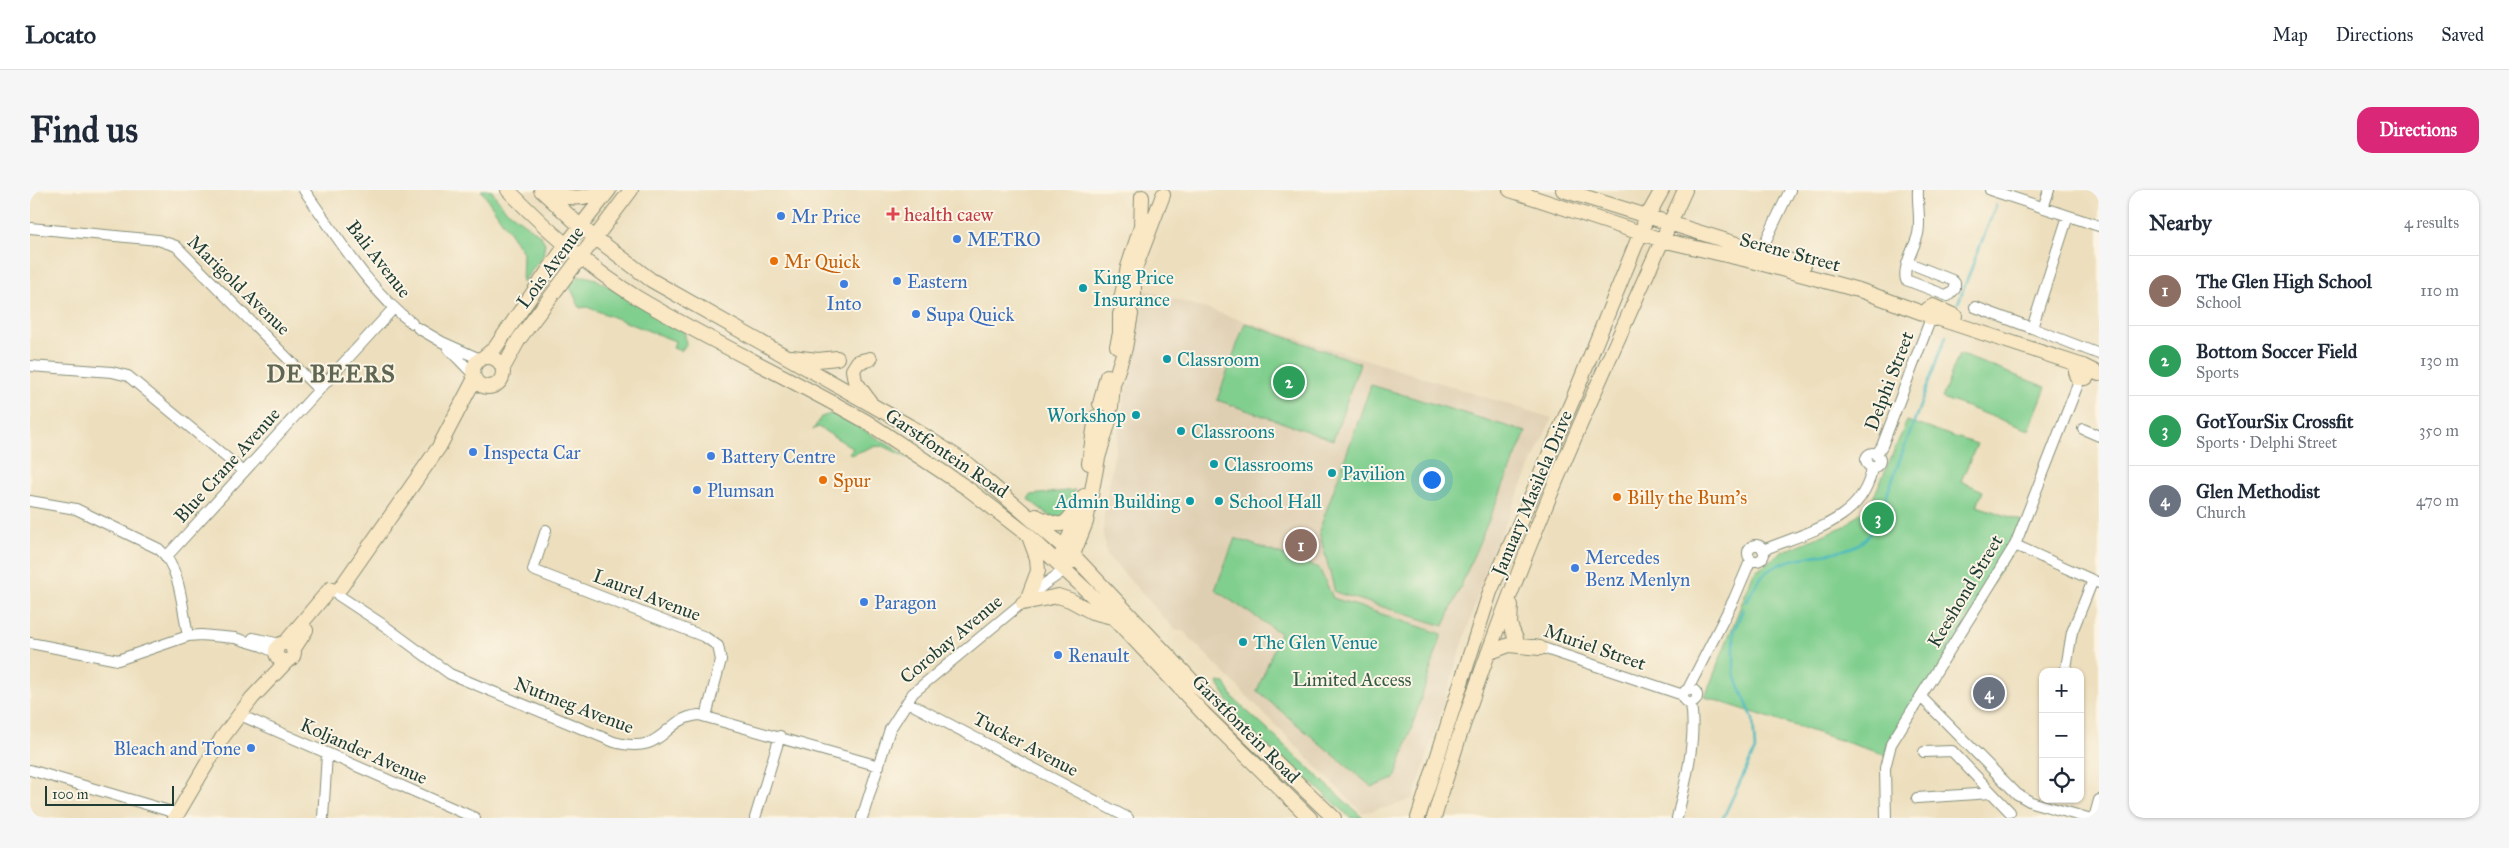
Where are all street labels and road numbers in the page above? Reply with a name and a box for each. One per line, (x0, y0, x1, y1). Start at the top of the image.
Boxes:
street label: Bali Avenue (342, 216, 416, 302)
street label: Lois Avenue (512, 221, 588, 313)
street label: Serene Street (1737, 228, 1843, 277)
street label: Marigold Avenue (182, 230, 295, 341)
street label: Delphi Street (1860, 328, 1919, 434)
street label: Blue Crane Avenue (169, 403, 285, 527)
street label: Garstfontein Road (881, 403, 1013, 503)
street label: January Masilela Drive (1486, 407, 1578, 581)
street label: Keeshond Street (1922, 530, 2008, 652)
street label: Laurel Avenue (590, 564, 704, 626)
street label: Corobay Avenue (895, 590, 1007, 688)
street label: Muriel Street (1541, 619, 1649, 675)
street label: Garstfontein Road (1187, 670, 1305, 788)
street label: Nutmeg Avenue (510, 672, 637, 739)
street label: Tucker Avenue (970, 707, 1083, 781)
street label: Koljander Avenue (297, 713, 431, 789)

